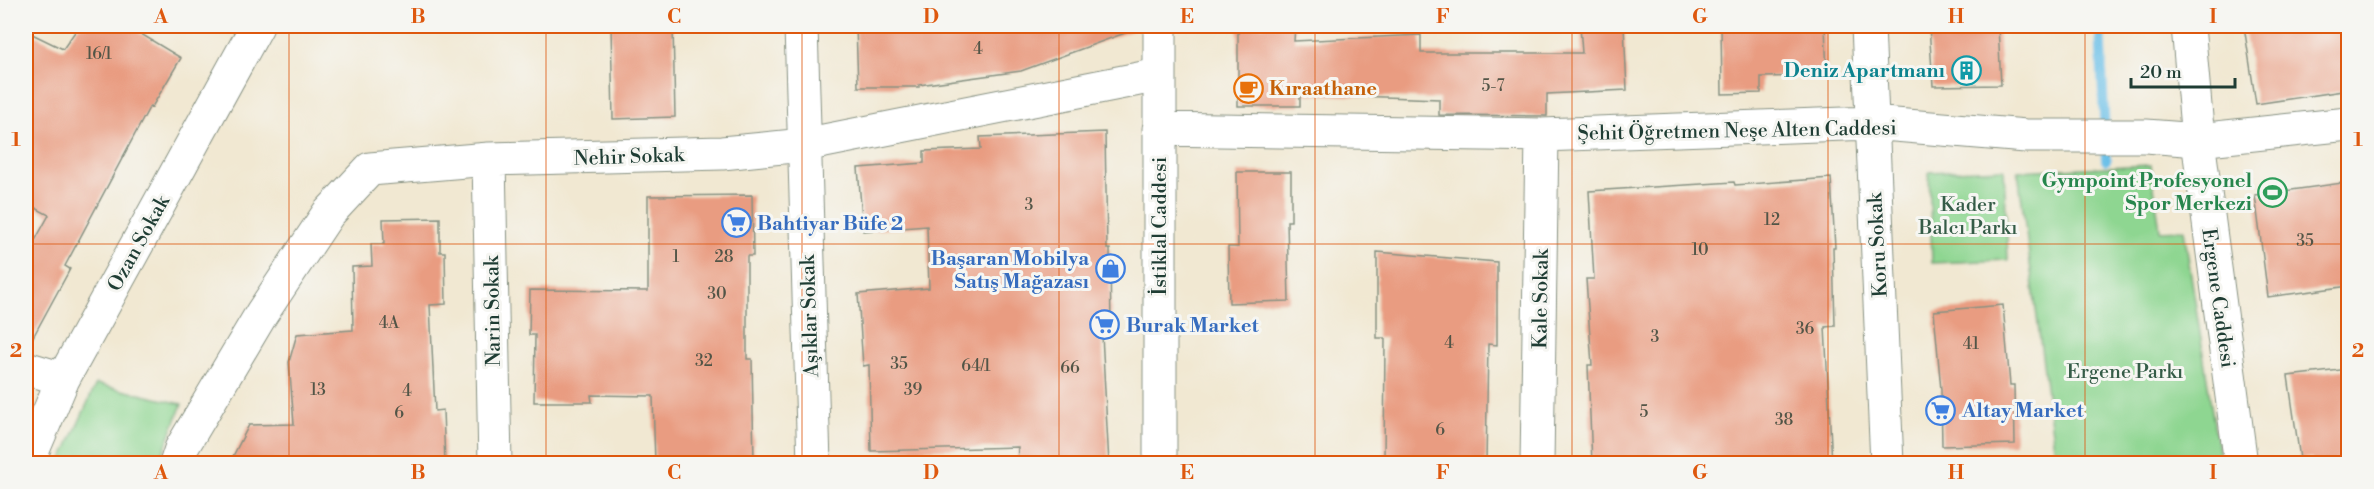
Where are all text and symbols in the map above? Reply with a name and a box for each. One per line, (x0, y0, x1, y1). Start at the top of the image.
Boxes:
text: A (153, 5, 169, 30)
text: B (410, 5, 426, 30)
text: C (667, 5, 681, 30)
text: D (923, 5, 939, 30)
text: E (1180, 5, 1194, 30)
text: F (1436, 5, 1450, 30)
text: G (1692, 5, 1708, 30)
text: H (1948, 5, 1965, 30)
text: I (2209, 5, 2217, 30)
house number: 4 (973, 39, 983, 59)
house number: 16/1 (86, 44, 112, 64)
scale bar (2131, 51, 2234, 89)
building icon: Deniz Apartmanı (1950, 54, 1982, 86)
place label: Deniz Apartmanı (1784, 59, 1946, 84)
text: 20 m (2140, 61, 2182, 84)
cafe icon: Kıraathane (1232, 72, 1264, 104)
house number: 5-7 (1481, 76, 1505, 96)
place label: Kıraathane (1269, 77, 1377, 102)
street label: Şehit Öğretmen Neşe Alten Caddesi (1577, 115, 1897, 147)
text: 1 (11, 128, 21, 153)
text: 1 (2353, 128, 2363, 153)
street label: Nehir Sokak (573, 143, 686, 172)
street label: İstiklal Caddesi (1147, 156, 1173, 295)
place label: Gympoint Profesyonel Spor Merkezi (2042, 169, 2253, 217)
sports icon: Gympoint Profesyonel Spor Merkezi (2257, 176, 2289, 208)
street label: Ozan Sokak (103, 190, 177, 296)
street label: Koru Sokak (1863, 190, 1894, 298)
park label: Kader Balcı Parkı (1917, 193, 2018, 241)
house number: 3 (1025, 195, 1034, 215)
supermarket icon: Bahtiyar Büfe 2 (720, 207, 752, 239)
house number: 12 (1764, 210, 1780, 230)
place label: Bahtiyar Büfe 2 (757, 212, 903, 237)
street label: Ergene Caddesi (2195, 227, 2240, 370)
house number: 35 (2296, 231, 2314, 251)
house number: 10 (1692, 240, 1709, 260)
house number: 1 (673, 247, 680, 267)
house number: 28 (715, 247, 734, 267)
place label: Başaran Mobilya Satış Mağazası (931, 247, 1090, 295)
street label: Kale Sokak (1528, 247, 1555, 349)
street label: Aşıklar Sokak (796, 253, 825, 379)
shop icon: Başaran Mobilya Satış Mağazası (1094, 253, 1126, 285)
street label: Narin Sokak (480, 254, 507, 367)
house number: 30 (707, 284, 727, 304)
supermarket icon: Burak Market (1089, 309, 1121, 341)
house number: 4A (379, 313, 400, 333)
place label: Burak Market (1126, 314, 1259, 339)
house number: 36 (1796, 319, 1815, 339)
house number: 3 (1651, 327, 1660, 347)
house number: 4 (1444, 333, 1454, 353)
house number: 41 (1963, 334, 1979, 354)
text: 2 (10, 339, 22, 364)
text: 2 (2352, 339, 2364, 364)
house number: 32 (695, 351, 713, 371)
house number: 35 (890, 354, 908, 374)
house number: 64/1 (961, 356, 991, 376)
house number: 66 (1060, 358, 1080, 378)
park label: Ergene Parkı (2067, 360, 2184, 385)
house number: 13 (310, 380, 326, 400)
house number: 39 (904, 380, 923, 400)
house number: 4 (402, 381, 412, 401)
supermarket icon: Altay Market (1925, 394, 1957, 426)
place label: Altay Market (1961, 399, 2084, 424)
house number: 5 (1640, 402, 1649, 422)
house number: 6 (394, 403, 404, 423)
house number: 38 (1775, 410, 1794, 430)
house number: 6 (1435, 420, 1445, 440)
text: A (153, 461, 169, 486)
text: B (410, 461, 426, 486)
text: C (667, 461, 681, 486)
text: D (923, 461, 939, 486)
text: E (1180, 461, 1194, 486)
text: F (1436, 461, 1450, 486)
text: G (1692, 461, 1708, 486)
text: H (1948, 461, 1965, 486)
text: I (2209, 461, 2217, 486)

